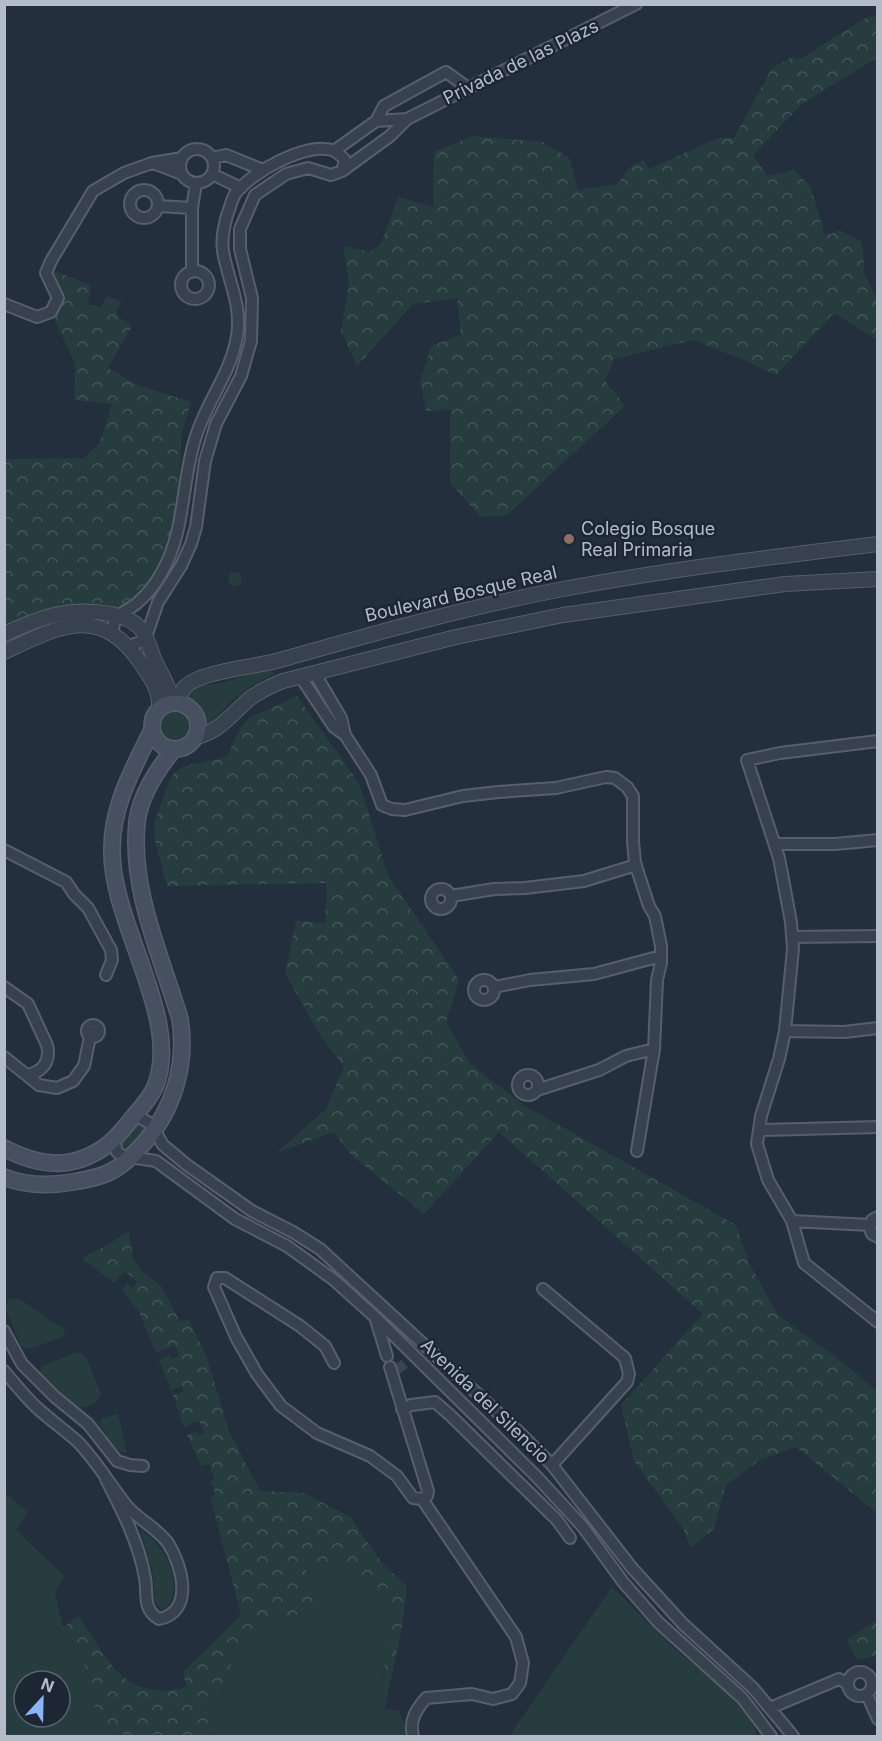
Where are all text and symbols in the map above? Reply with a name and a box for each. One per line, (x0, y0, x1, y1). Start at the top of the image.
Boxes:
street label: Privada de las Plazs (440, 15, 602, 108)
place label: Colegio Bosque Real Primaria (581, 518, 715, 560)
marker: Colegio Bosque Real Primaria (562, 532, 576, 546)
street label: Boulevard Bosque Real (363, 561, 559, 626)
street label: Avenida del Silencio (417, 1334, 554, 1467)
north arrow (12, 1669, 72, 1729)
text: N (38, 1674, 57, 1697)

